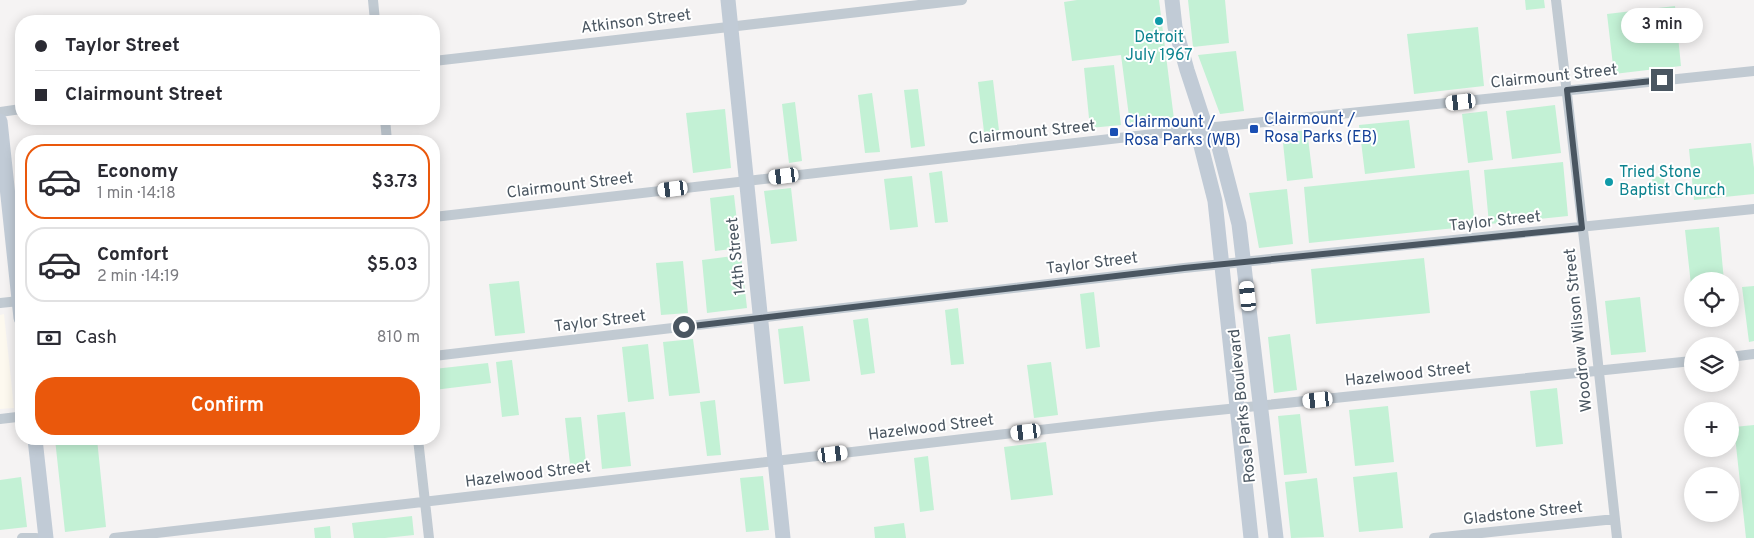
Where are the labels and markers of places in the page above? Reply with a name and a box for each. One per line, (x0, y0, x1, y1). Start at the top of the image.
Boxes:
marker: Detroit July 1967 (1153, 15, 1165, 27)
place label: Detroit July 1967 (1125, 28, 1193, 66)
place label: Clairmount / Rosa Parks (EB) (1264, 110, 1377, 148)
place label: Clairmount / Rosa Parks (WB) (1124, 113, 1241, 151)
marker: Clairmount / Rosa Parks (EB) (1248, 123, 1260, 135)
marker: Clairmount / Rosa Parks (WB) (1108, 126, 1120, 138)
place label: Tried Stone Baptist Church (1619, 163, 1725, 201)
marker: Tried Stone Baptist Church (1603, 176, 1615, 188)

